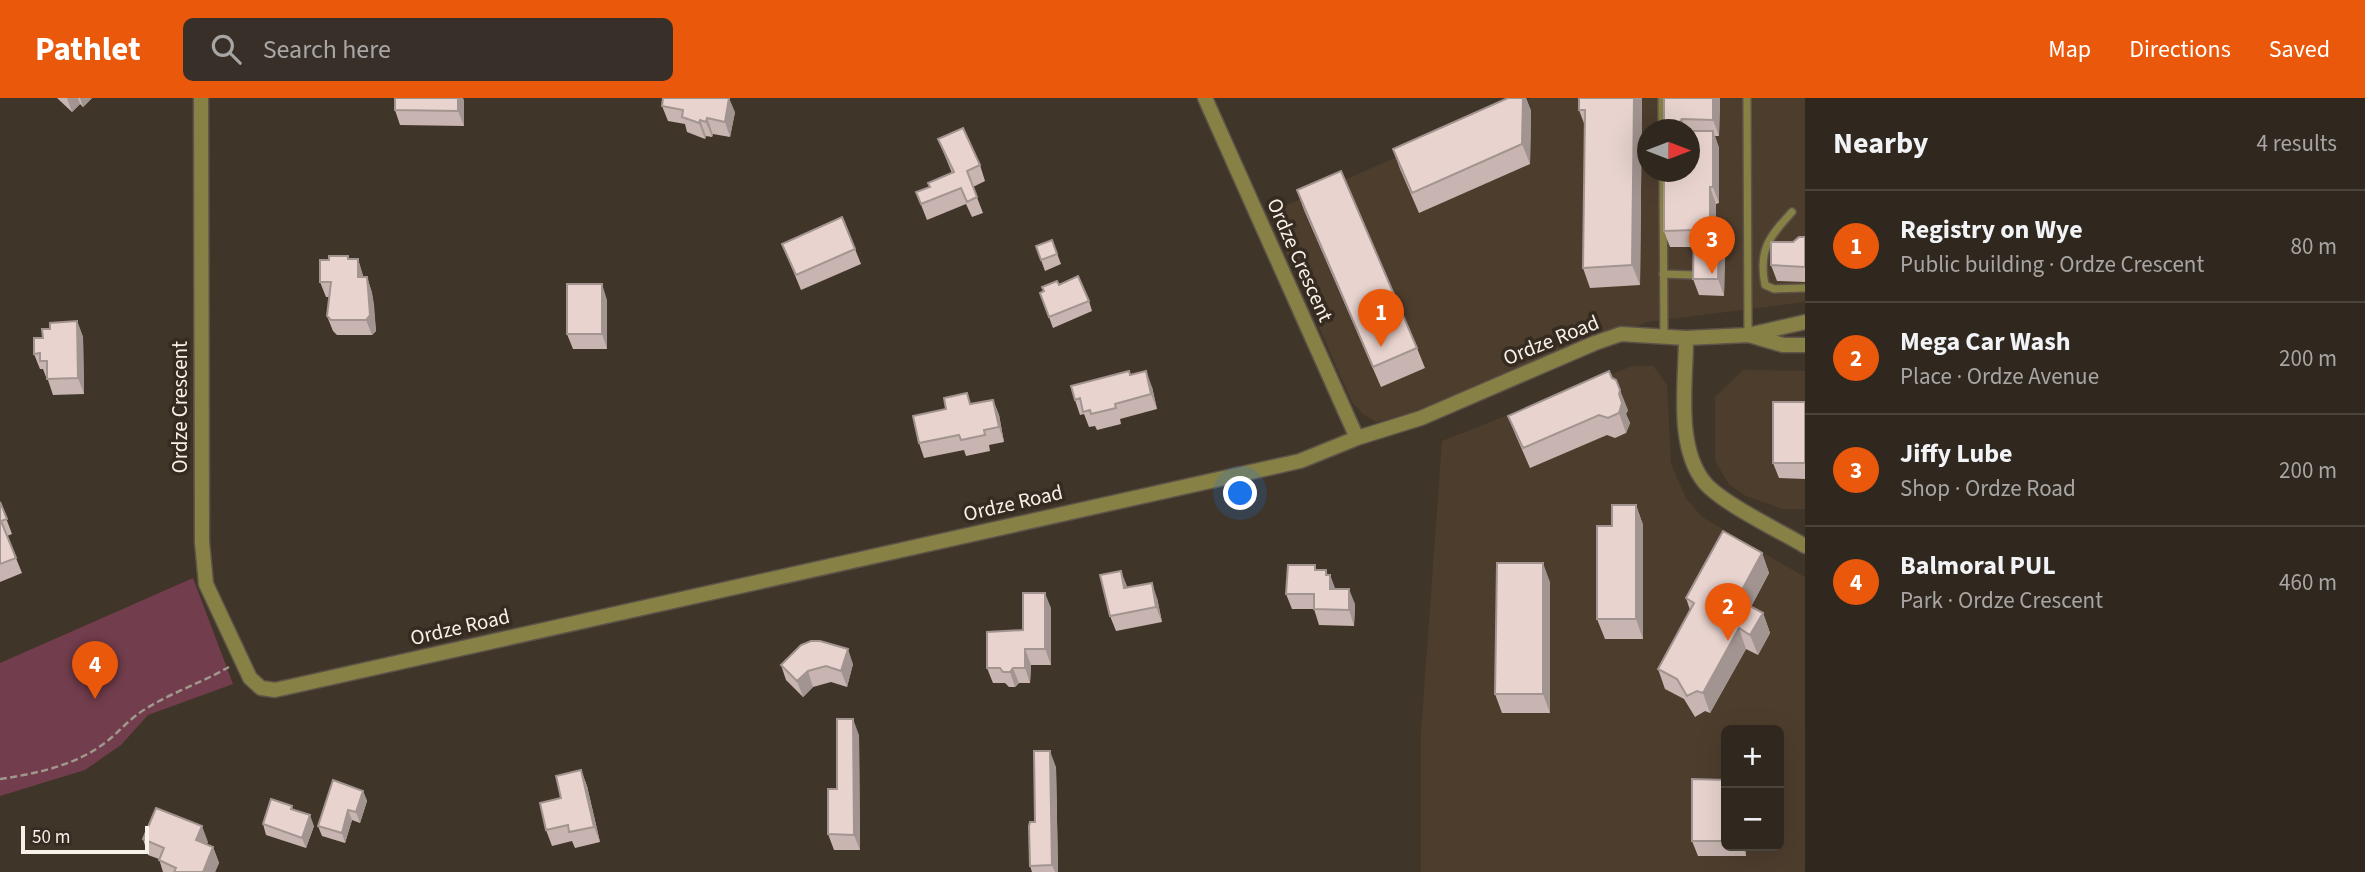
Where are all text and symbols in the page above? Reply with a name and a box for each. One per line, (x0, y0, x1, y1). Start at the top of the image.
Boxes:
search box (183, 18, 673, 81)
text: Pathlet (35, 26, 141, 73)
icon: search (207, 30, 245, 68)
text: Search here (263, 31, 391, 68)
text: Map (2048, 32, 2091, 67)
text: Directions (2129, 32, 2231, 67)
text: Saved (2269, 32, 2330, 67)
north arrow (1637, 119, 1700, 182)
text: Nearby (1833, 122, 1928, 165)
text: 4 results (2257, 127, 2337, 160)
street label: Ordze Crescent (1259, 193, 1341, 327)
text: Registry on Wye (1900, 211, 2083, 248)
pin: 3 (1689, 216, 1735, 274)
text: 1 (1850, 230, 1862, 263)
text: 80 m (2290, 230, 2337, 263)
text: Public building · Ordze Crescent (1900, 248, 2204, 281)
pin: 1 (1358, 289, 1404, 347)
street label: Ordze Road (1499, 307, 1603, 373)
text: Mega Car Wash (1900, 323, 2071, 360)
street label: Ordze Crescent (165, 341, 195, 473)
text: 2 (1850, 342, 1862, 375)
text: 200 m (2279, 342, 2337, 375)
text: Place · Ordze Avenue (1900, 360, 2099, 393)
text: Jiffy Lube (1900, 435, 2013, 472)
text: 3 (1850, 454, 1862, 487)
text: 200 m (2279, 454, 2337, 487)
text: Shop · Ordze Road (1900, 472, 2076, 505)
your location (1223, 476, 1257, 510)
street label: Ordze Road (960, 477, 1066, 529)
text: Balmoral PUL (1900, 547, 2056, 584)
text: 4 (1850, 566, 1862, 599)
text: 460 m (2279, 566, 2337, 599)
pin: 2 (1705, 583, 1751, 641)
text: Park · Ordze Crescent (1900, 584, 2103, 617)
street label: Ordze Road (407, 601, 513, 653)
pin: 4 (72, 641, 118, 699)
map controls (1721, 725, 1784, 851)
button: + (1721, 725, 1784, 788)
button: − (1721, 788, 1784, 851)
scale bar (21, 823, 149, 855)
text: 50 m (32, 824, 70, 851)

